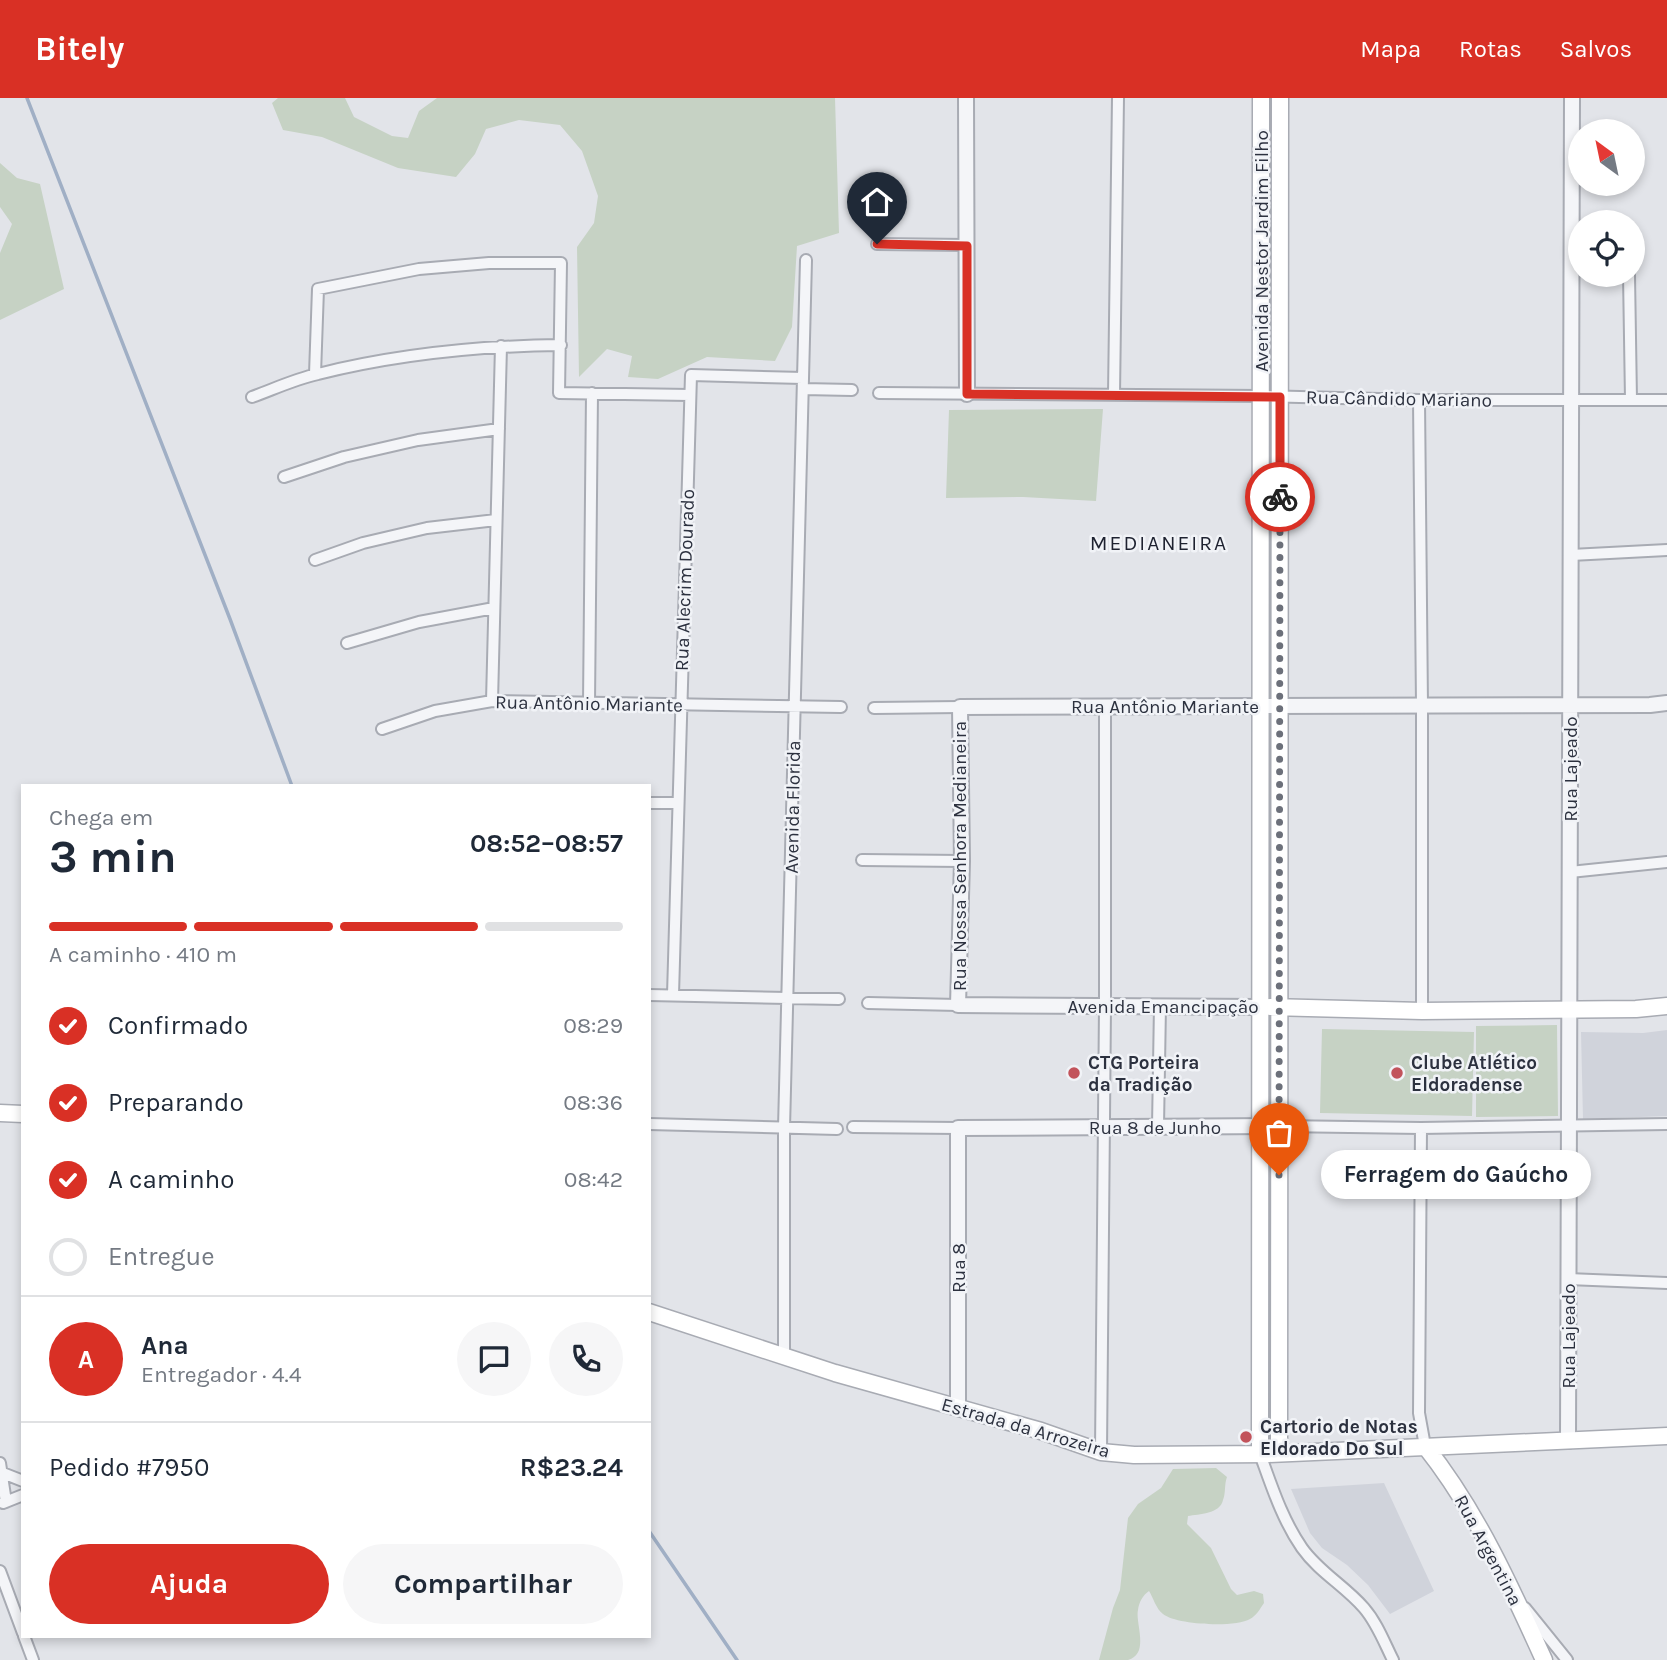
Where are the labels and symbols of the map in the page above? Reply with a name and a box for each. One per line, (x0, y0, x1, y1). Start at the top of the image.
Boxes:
north arrow (1568, 119, 1645, 196)
street label: Avenida Nestor Jardim Filho (1251, 130, 1273, 372)
pin (847, 172, 907, 244)
street label: Rua Cândido Mariano (1306, 386, 1492, 412)
courier (1245, 462, 1315, 532)
street label: Rua Alecrim Dourado (671, 489, 699, 671)
district label: MEDIANEIRA (1090, 531, 1228, 555)
street label: Rua Antônio Mariante (495, 691, 683, 717)
street label: Rua Antônio Mariante (1071, 696, 1259, 718)
street label: Rua Lajeado (1560, 716, 1582, 822)
street label: Rua Nossa Senhora Medianeira (949, 721, 971, 991)
street label: Avenida Florida (781, 740, 805, 874)
street label: Avenida Emancipação (1067, 996, 1259, 1018)
place label: CTG Porteira da Tradição (1088, 1052, 1199, 1096)
place label: Clube Atlético Eldoradense (1411, 1052, 1537, 1096)
marker: CTG Porteira da Tradição (1066, 1065, 1082, 1081)
marker: Clube Atlético Eldoradense (1389, 1065, 1405, 1081)
pin (1249, 1103, 1309, 1175)
street label: Rua 8 de Junho (1089, 1117, 1221, 1139)
callout: Ferragem do Gaúcho (1321, 1150, 1590, 1200)
street label: Rua 8 (948, 1243, 970, 1293)
street label: Rua Lajeado (1558, 1283, 1580, 1389)
street label: Estrada da Arrozeira (939, 1393, 1113, 1463)
place label: Cartorio de Notas Eldorado Do Sul (1260, 1416, 1418, 1460)
marker: Cartorio de Notas Eldorado Do Sul (1238, 1429, 1254, 1445)
street label: Rua Argentina (1450, 1491, 1527, 1610)

